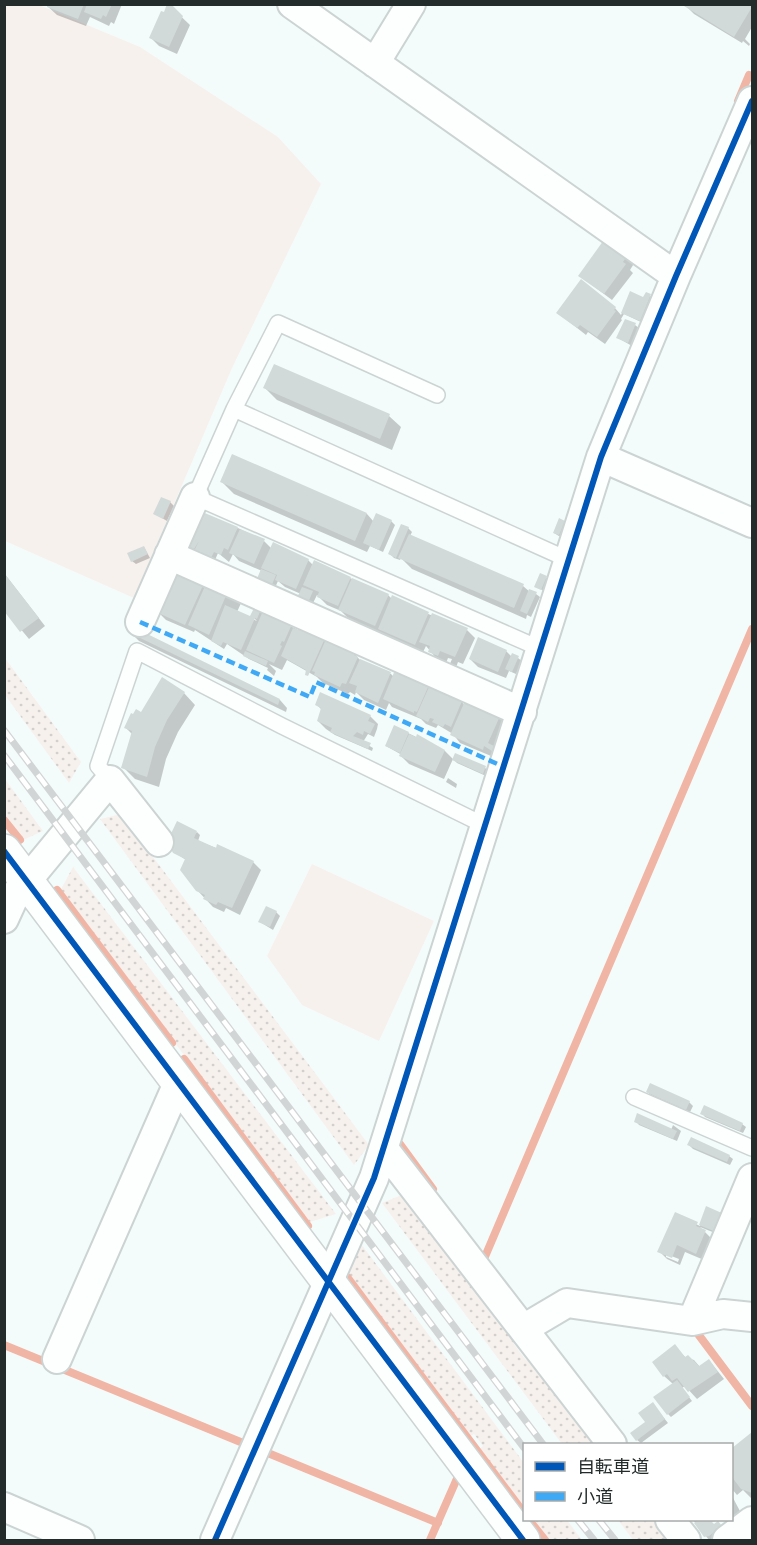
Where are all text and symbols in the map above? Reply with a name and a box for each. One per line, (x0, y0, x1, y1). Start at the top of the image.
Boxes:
legend (523, 1443, 733, 1521)
text: 自転車道 (577, 1454, 649, 1479)
text: 小道 (577, 1484, 613, 1509)

